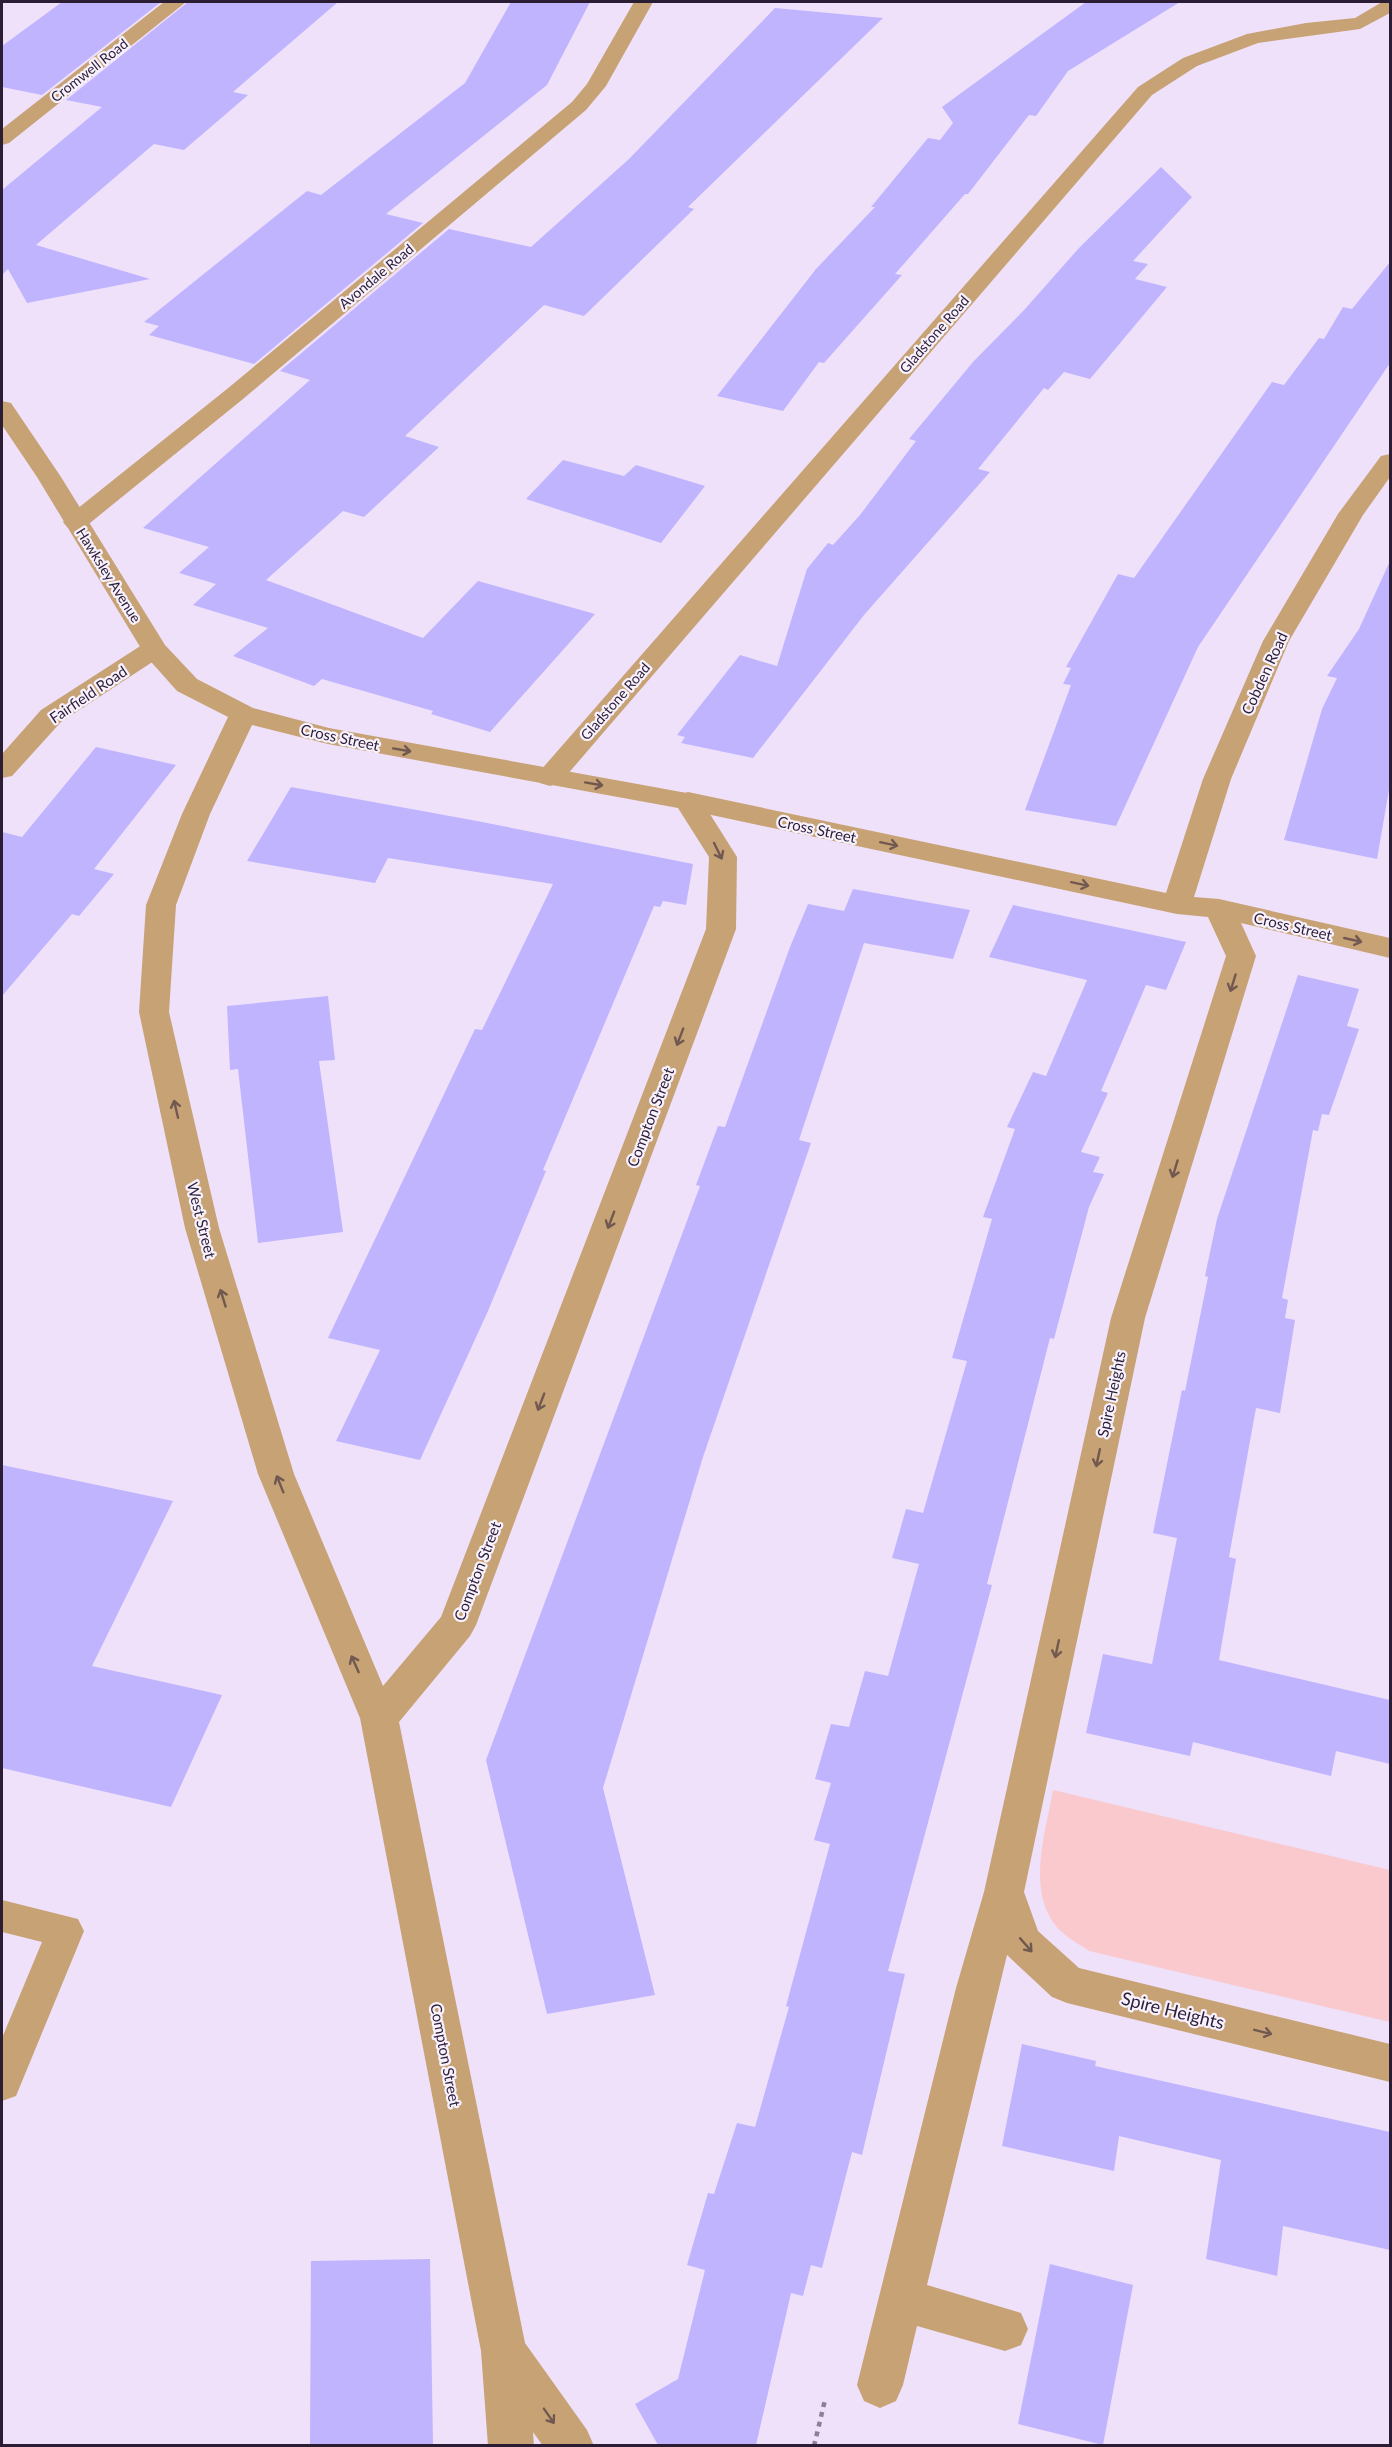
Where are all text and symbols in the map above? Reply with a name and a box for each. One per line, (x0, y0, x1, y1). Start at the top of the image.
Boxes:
street label: Cromwell Road (47, 35, 131, 105)
street label: Avondale Road (335, 240, 417, 312)
street label: Gladstone Road (896, 292, 972, 376)
street label: Hawksley Avenue (73, 525, 145, 625)
street label: Cobden Road (1237, 629, 1291, 717)
street label: Gladstone Road (577, 659, 653, 743)
street label: Fairfield Road (46, 662, 130, 726)
street label: Cross Street (299, 720, 382, 754)
one-way arrow (392, 745, 411, 756)
one-way arrow (584, 779, 603, 790)
street label: Cross Street (776, 812, 859, 846)
one-way arrow (879, 839, 899, 850)
one-way arrow (713, 842, 725, 860)
one-way arrow (1070, 879, 1089, 891)
street label: Cross Street (1252, 908, 1335, 944)
one-way arrow (1344, 934, 1363, 946)
one-way arrow (1227, 973, 1238, 992)
one-way arrow (674, 1028, 685, 1046)
street label: Compton Street (623, 1064, 677, 1169)
one-way arrow (169, 1100, 181, 1119)
one-way arrow (1168, 1159, 1179, 1178)
street label: West Street (184, 1180, 220, 1261)
one-way arrow (604, 1210, 615, 1229)
one-way arrow (217, 1289, 228, 1308)
street label: Spire Heights (1093, 1349, 1129, 1439)
one-way arrow (535, 1392, 546, 1411)
one-way arrow (1092, 1448, 1103, 1468)
one-way arrow (274, 1475, 285, 1494)
street label: Compton Street (450, 1518, 504, 1623)
one-way arrow (1051, 1639, 1062, 1658)
one-way arrow (349, 1656, 360, 1674)
one-way arrow (1020, 1937, 1033, 1953)
street label: Spire Heights (1119, 1987, 1227, 2033)
street label: Compton Street (427, 2002, 465, 2109)
one-way arrow (1253, 2026, 1272, 2038)
one-way arrow (543, 2407, 555, 2423)

